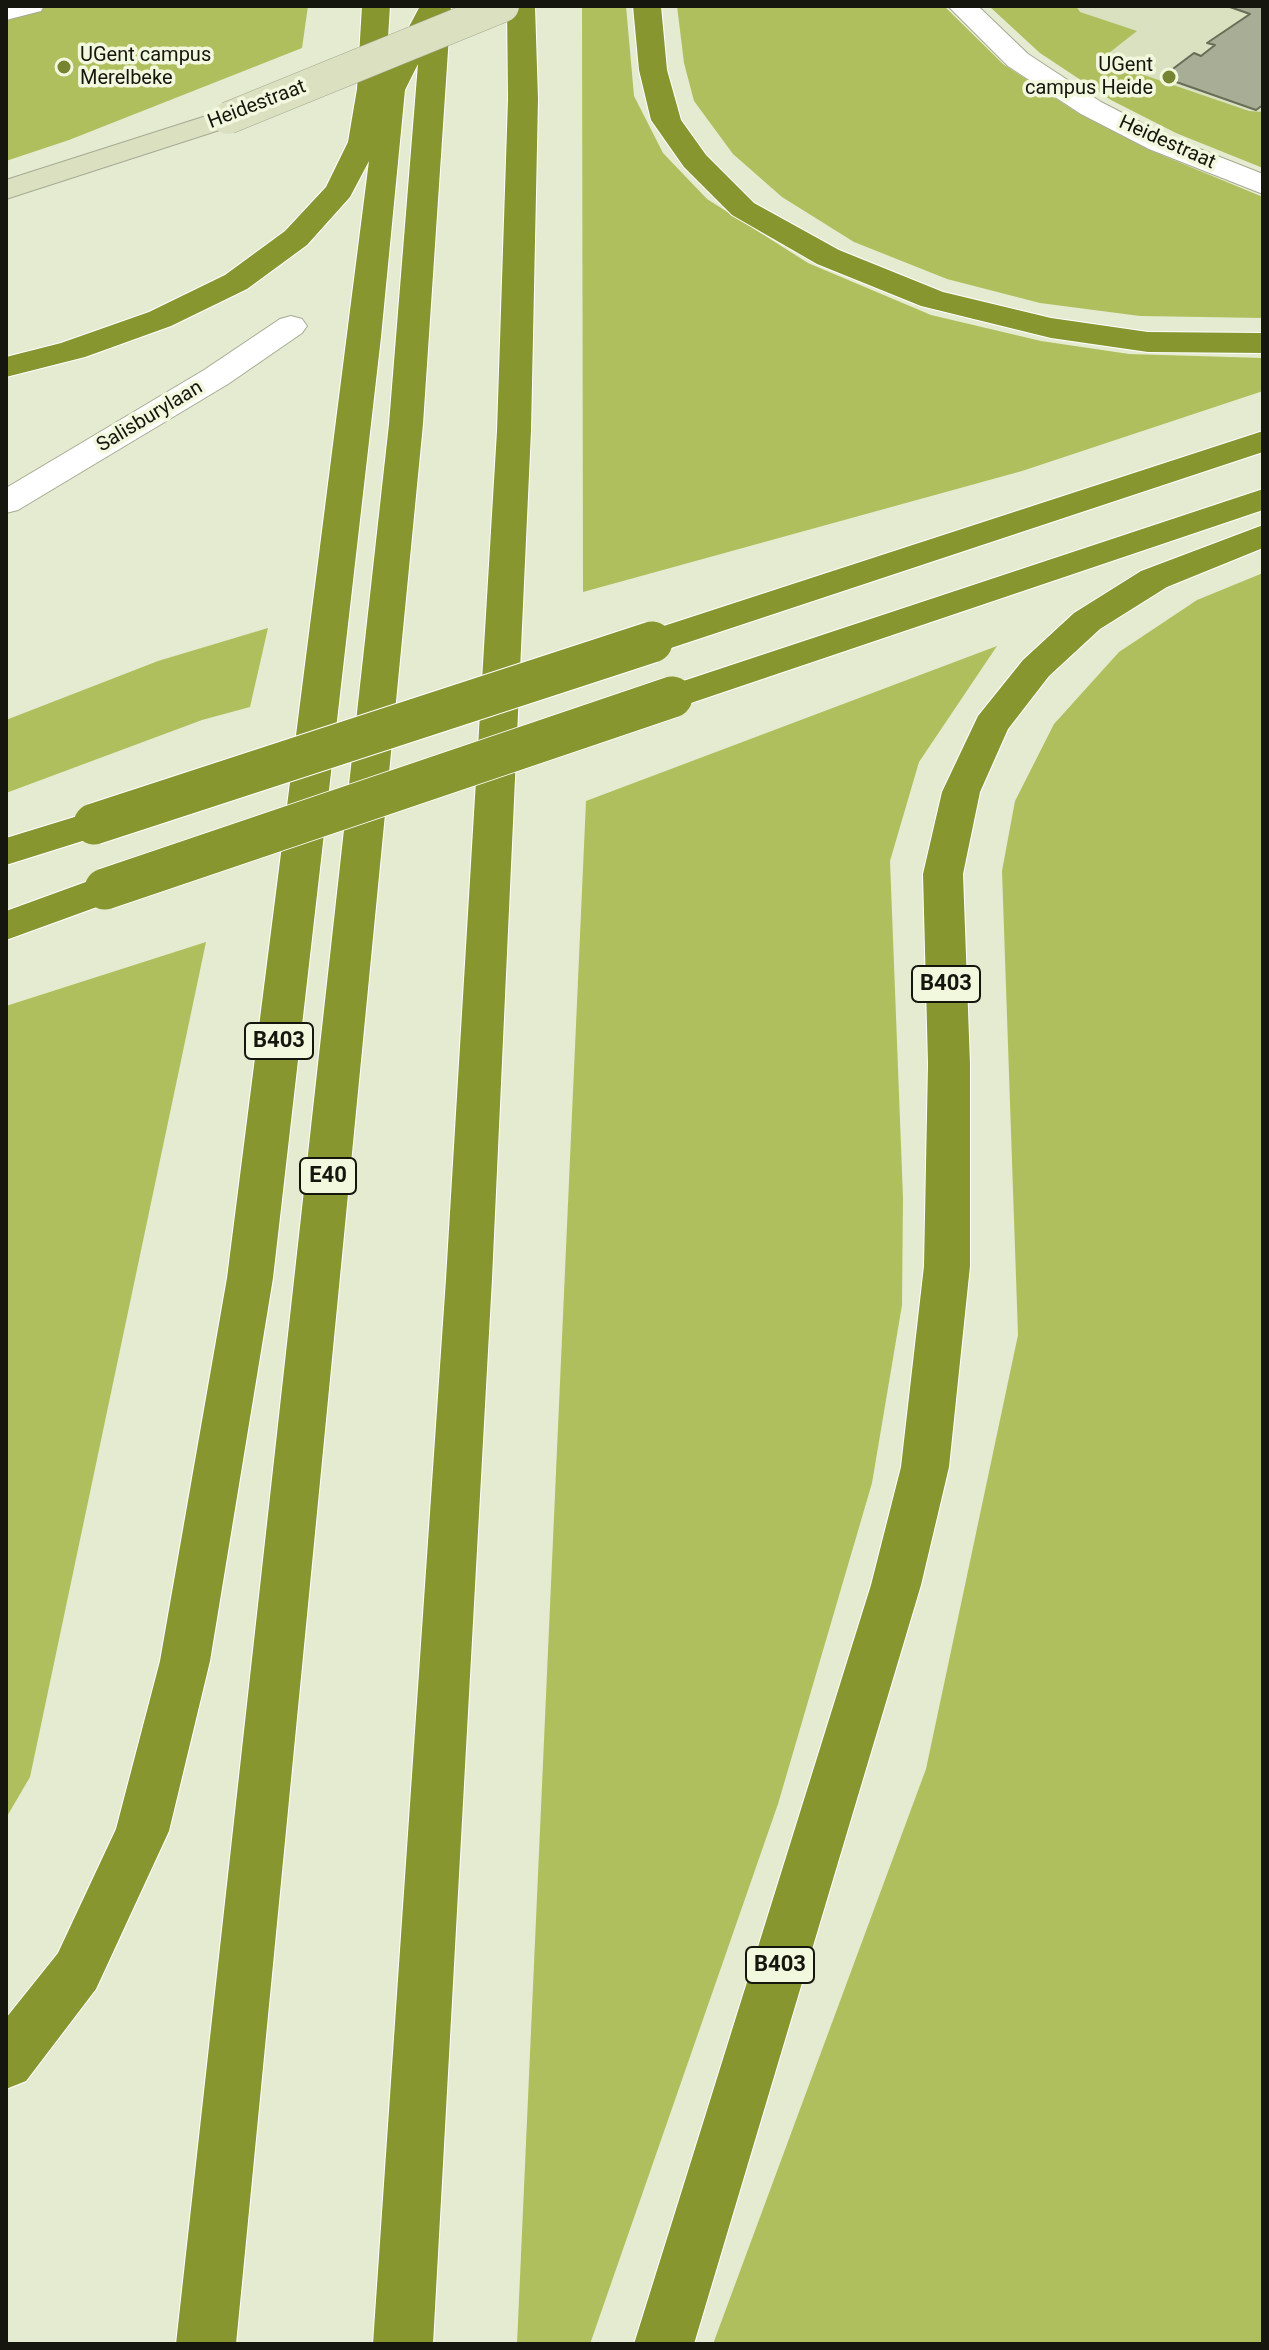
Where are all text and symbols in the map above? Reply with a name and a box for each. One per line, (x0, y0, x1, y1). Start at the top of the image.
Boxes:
place label: UGent campus Merelbeke (80, 44, 211, 91)
place label: UGent campus Heide (1025, 54, 1153, 101)
marker: UGent campus Merelbeke (55, 58, 73, 76)
marker: UGent campus Heide (1160, 68, 1178, 86)
street label: Heidestraat (205, 75, 309, 135)
street label: Heidestraat (1115, 111, 1219, 175)
street label: Salisburylaan (93, 376, 207, 458)
road number: B403 (912, 966, 980, 1002)
road number: B403 (245, 1023, 313, 1059)
road number: E40 (300, 1158, 356, 1194)
road number: B403 (746, 1947, 814, 1983)

